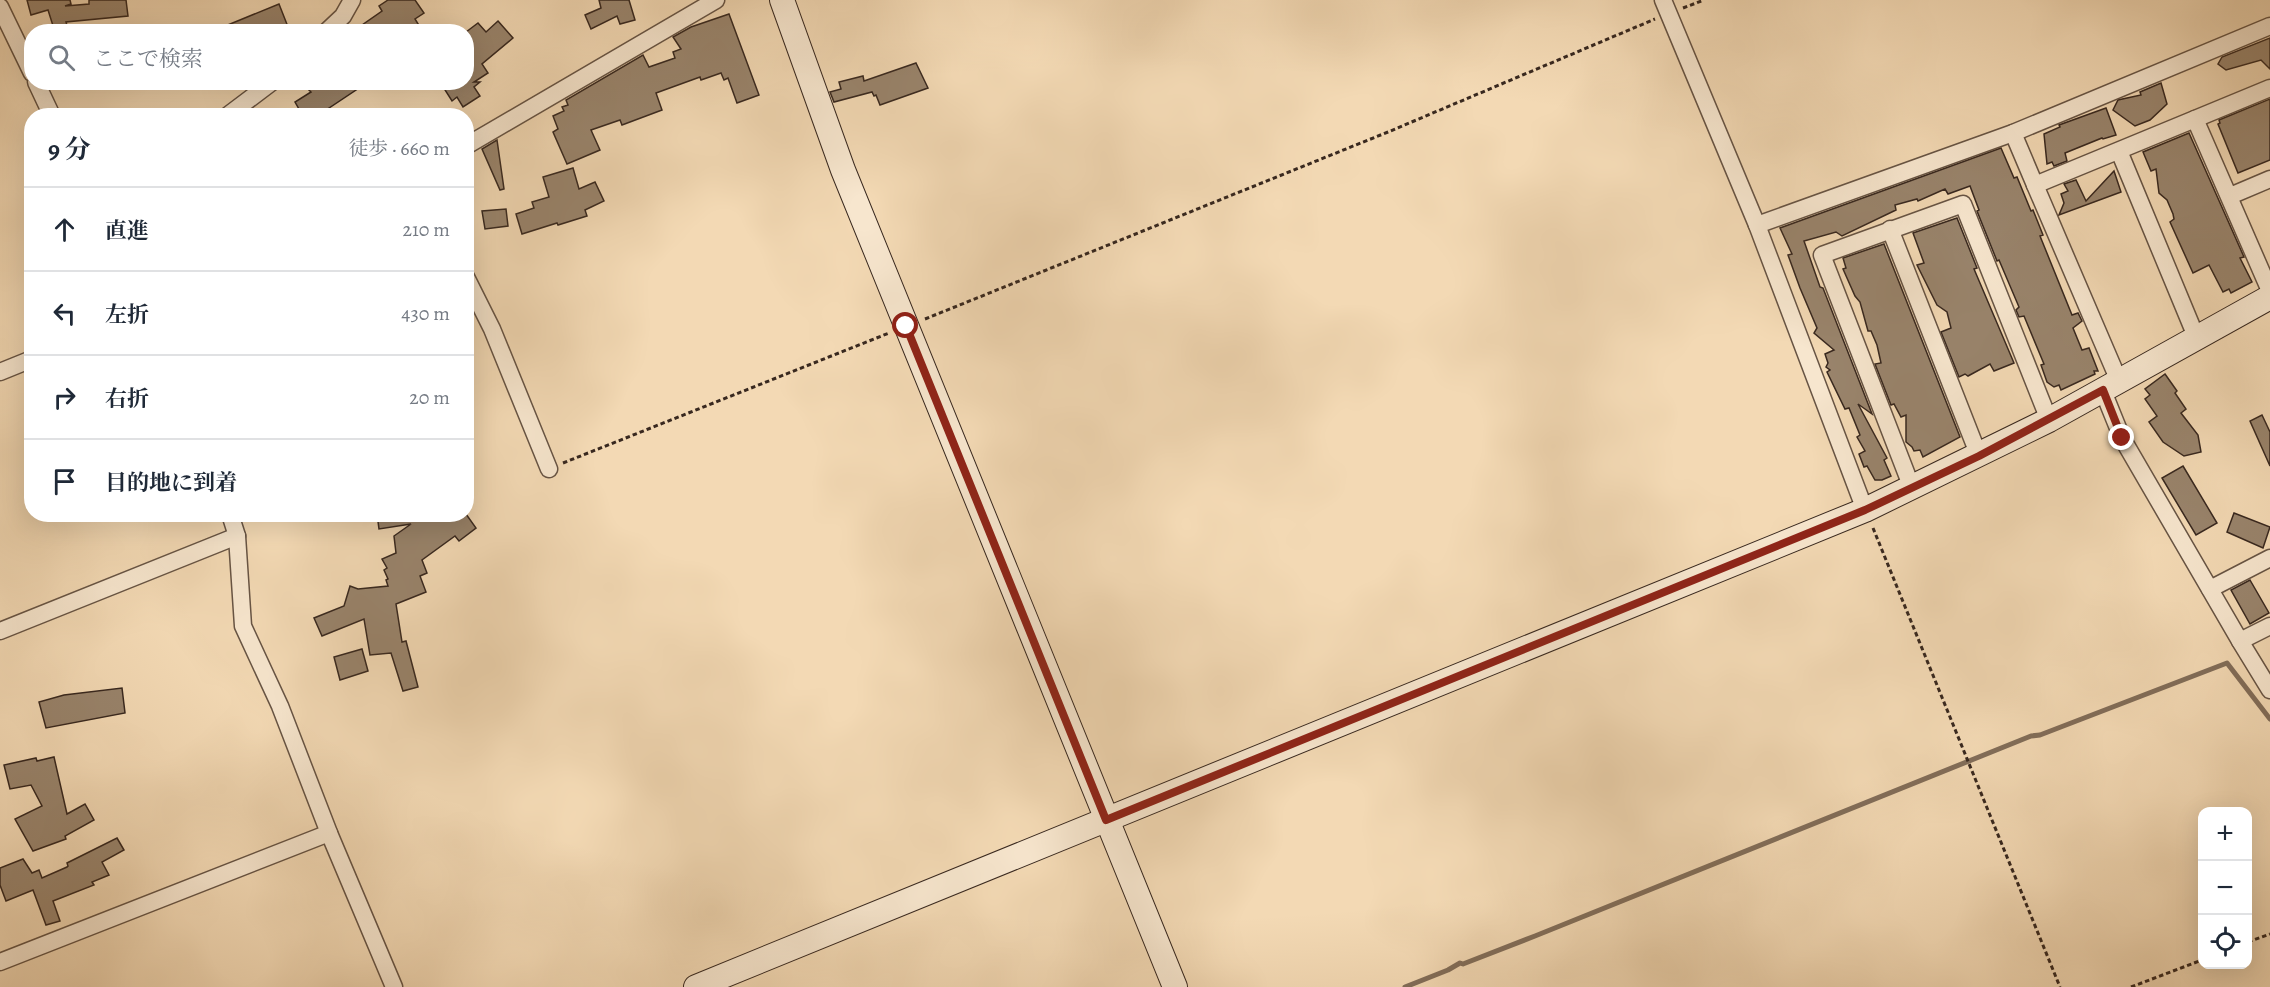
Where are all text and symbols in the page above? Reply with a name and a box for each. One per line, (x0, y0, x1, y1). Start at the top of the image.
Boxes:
search box (24, 24, 474, 90)
icon: search (45, 41, 78, 74)
text: ここで検索 (93, 44, 203, 74)
text: 9 分 (48, 132, 91, 167)
text: 徒歩 · 660 m (348, 135, 450, 162)
icon: ahead (48, 213, 81, 246)
text: 直進 (105, 216, 149, 246)
text: 210 m (402, 216, 450, 243)
icon: left (48, 297, 81, 330)
text: 左折 (105, 300, 149, 330)
text: 430 m (401, 300, 450, 327)
route start (892, 312, 918, 338)
icon: right (48, 381, 81, 414)
text: 右折 (105, 384, 149, 414)
text: 20 m (409, 384, 450, 411)
route end (2108, 424, 2134, 450)
icon: arrive (48, 465, 81, 498)
text: 目的地に到着 (105, 468, 237, 498)
map controls (2198, 807, 2252, 969)
button: + (2198, 807, 2252, 861)
button: − (2198, 861, 2252, 915)
button: locate (2198, 915, 2252, 969)

